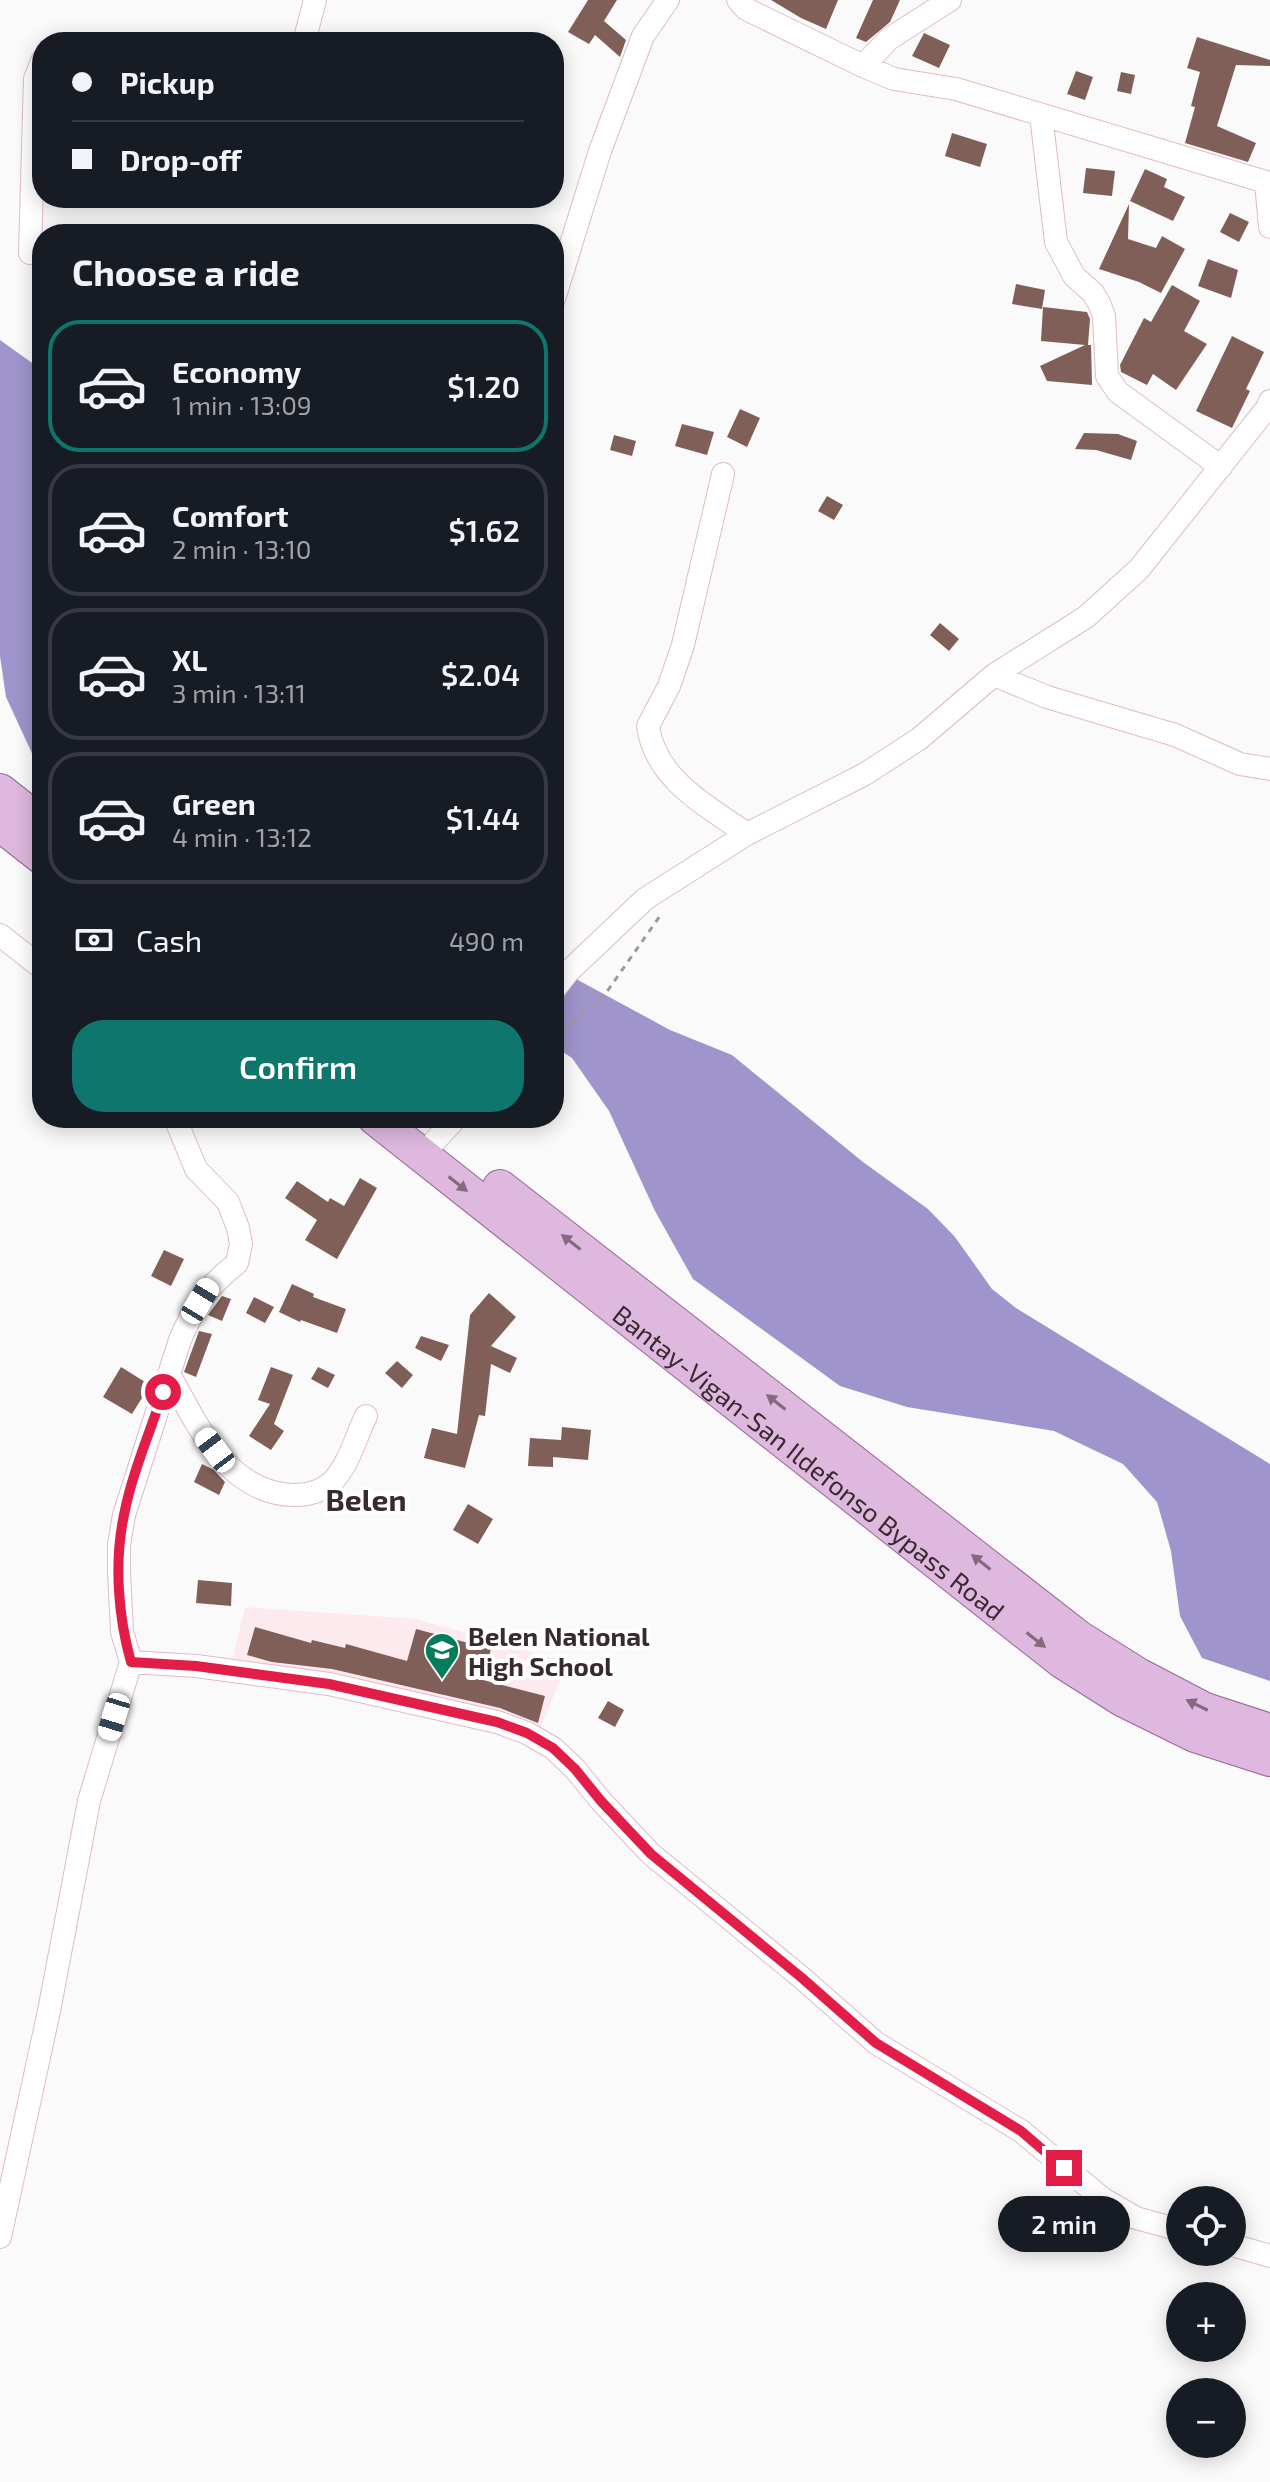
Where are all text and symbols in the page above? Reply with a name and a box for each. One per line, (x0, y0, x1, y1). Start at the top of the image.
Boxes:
text: Pickup (120, 64, 215, 100)
text: Drop-off (120, 141, 242, 177)
text: Choose a ride (72, 250, 300, 293)
icon: car (76, 350, 148, 422)
text: Economy (172, 353, 301, 389)
text: $1.20 (447, 368, 520, 404)
text: 1 min · 13:09 (172, 389, 312, 420)
icon: car (76, 494, 148, 566)
text: Comfort (172, 497, 289, 533)
text: $1.62 (448, 512, 520, 548)
text: 2 min · 13:10 (172, 533, 311, 564)
icon: car (76, 638, 148, 710)
text: XL (172, 641, 207, 677)
text: $2.04 (441, 656, 520, 692)
text: 3 min · 13:11 (172, 677, 306, 708)
icon: car (76, 782, 148, 854)
text: Green (172, 785, 256, 821)
text: $1.44 (446, 800, 520, 836)
text: 4 min · 13:12 (172, 821, 312, 852)
icon: cash (72, 918, 116, 962)
text: Cash (136, 922, 202, 958)
text: 490 m (449, 925, 524, 956)
button: Confirm (72, 1020, 524, 1112)
one-way arrow (448, 1175, 468, 1191)
one-way arrow (561, 1234, 581, 1250)
car (177, 1274, 223, 1328)
street label: Bantay-Vigan-San Ildefonso Bypass Road (608, 1297, 1011, 1626)
route start (145, 1374, 181, 1410)
one-way arrow (766, 1394, 786, 1410)
car (191, 1424, 239, 1476)
district label: Belen (326, 1481, 406, 1517)
one-way arrow (971, 1554, 991, 1570)
place label: Belen National High School (468, 1620, 650, 1681)
school or university icon: Belen National High School (423, 1631, 461, 1681)
one-way arrow (1026, 1631, 1046, 1648)
car (96, 1691, 132, 1743)
one-way arrow (1185, 1698, 1208, 1712)
route end (1046, 2150, 1082, 2186)
map controls (1166, 2186, 1246, 2458)
button: locate (1166, 2186, 1246, 2266)
callout: 2 min (998, 2196, 1130, 2252)
text: 2 min (1031, 2208, 1097, 2239)
button: + (1166, 2282, 1246, 2362)
button: − (1166, 2378, 1246, 2458)

